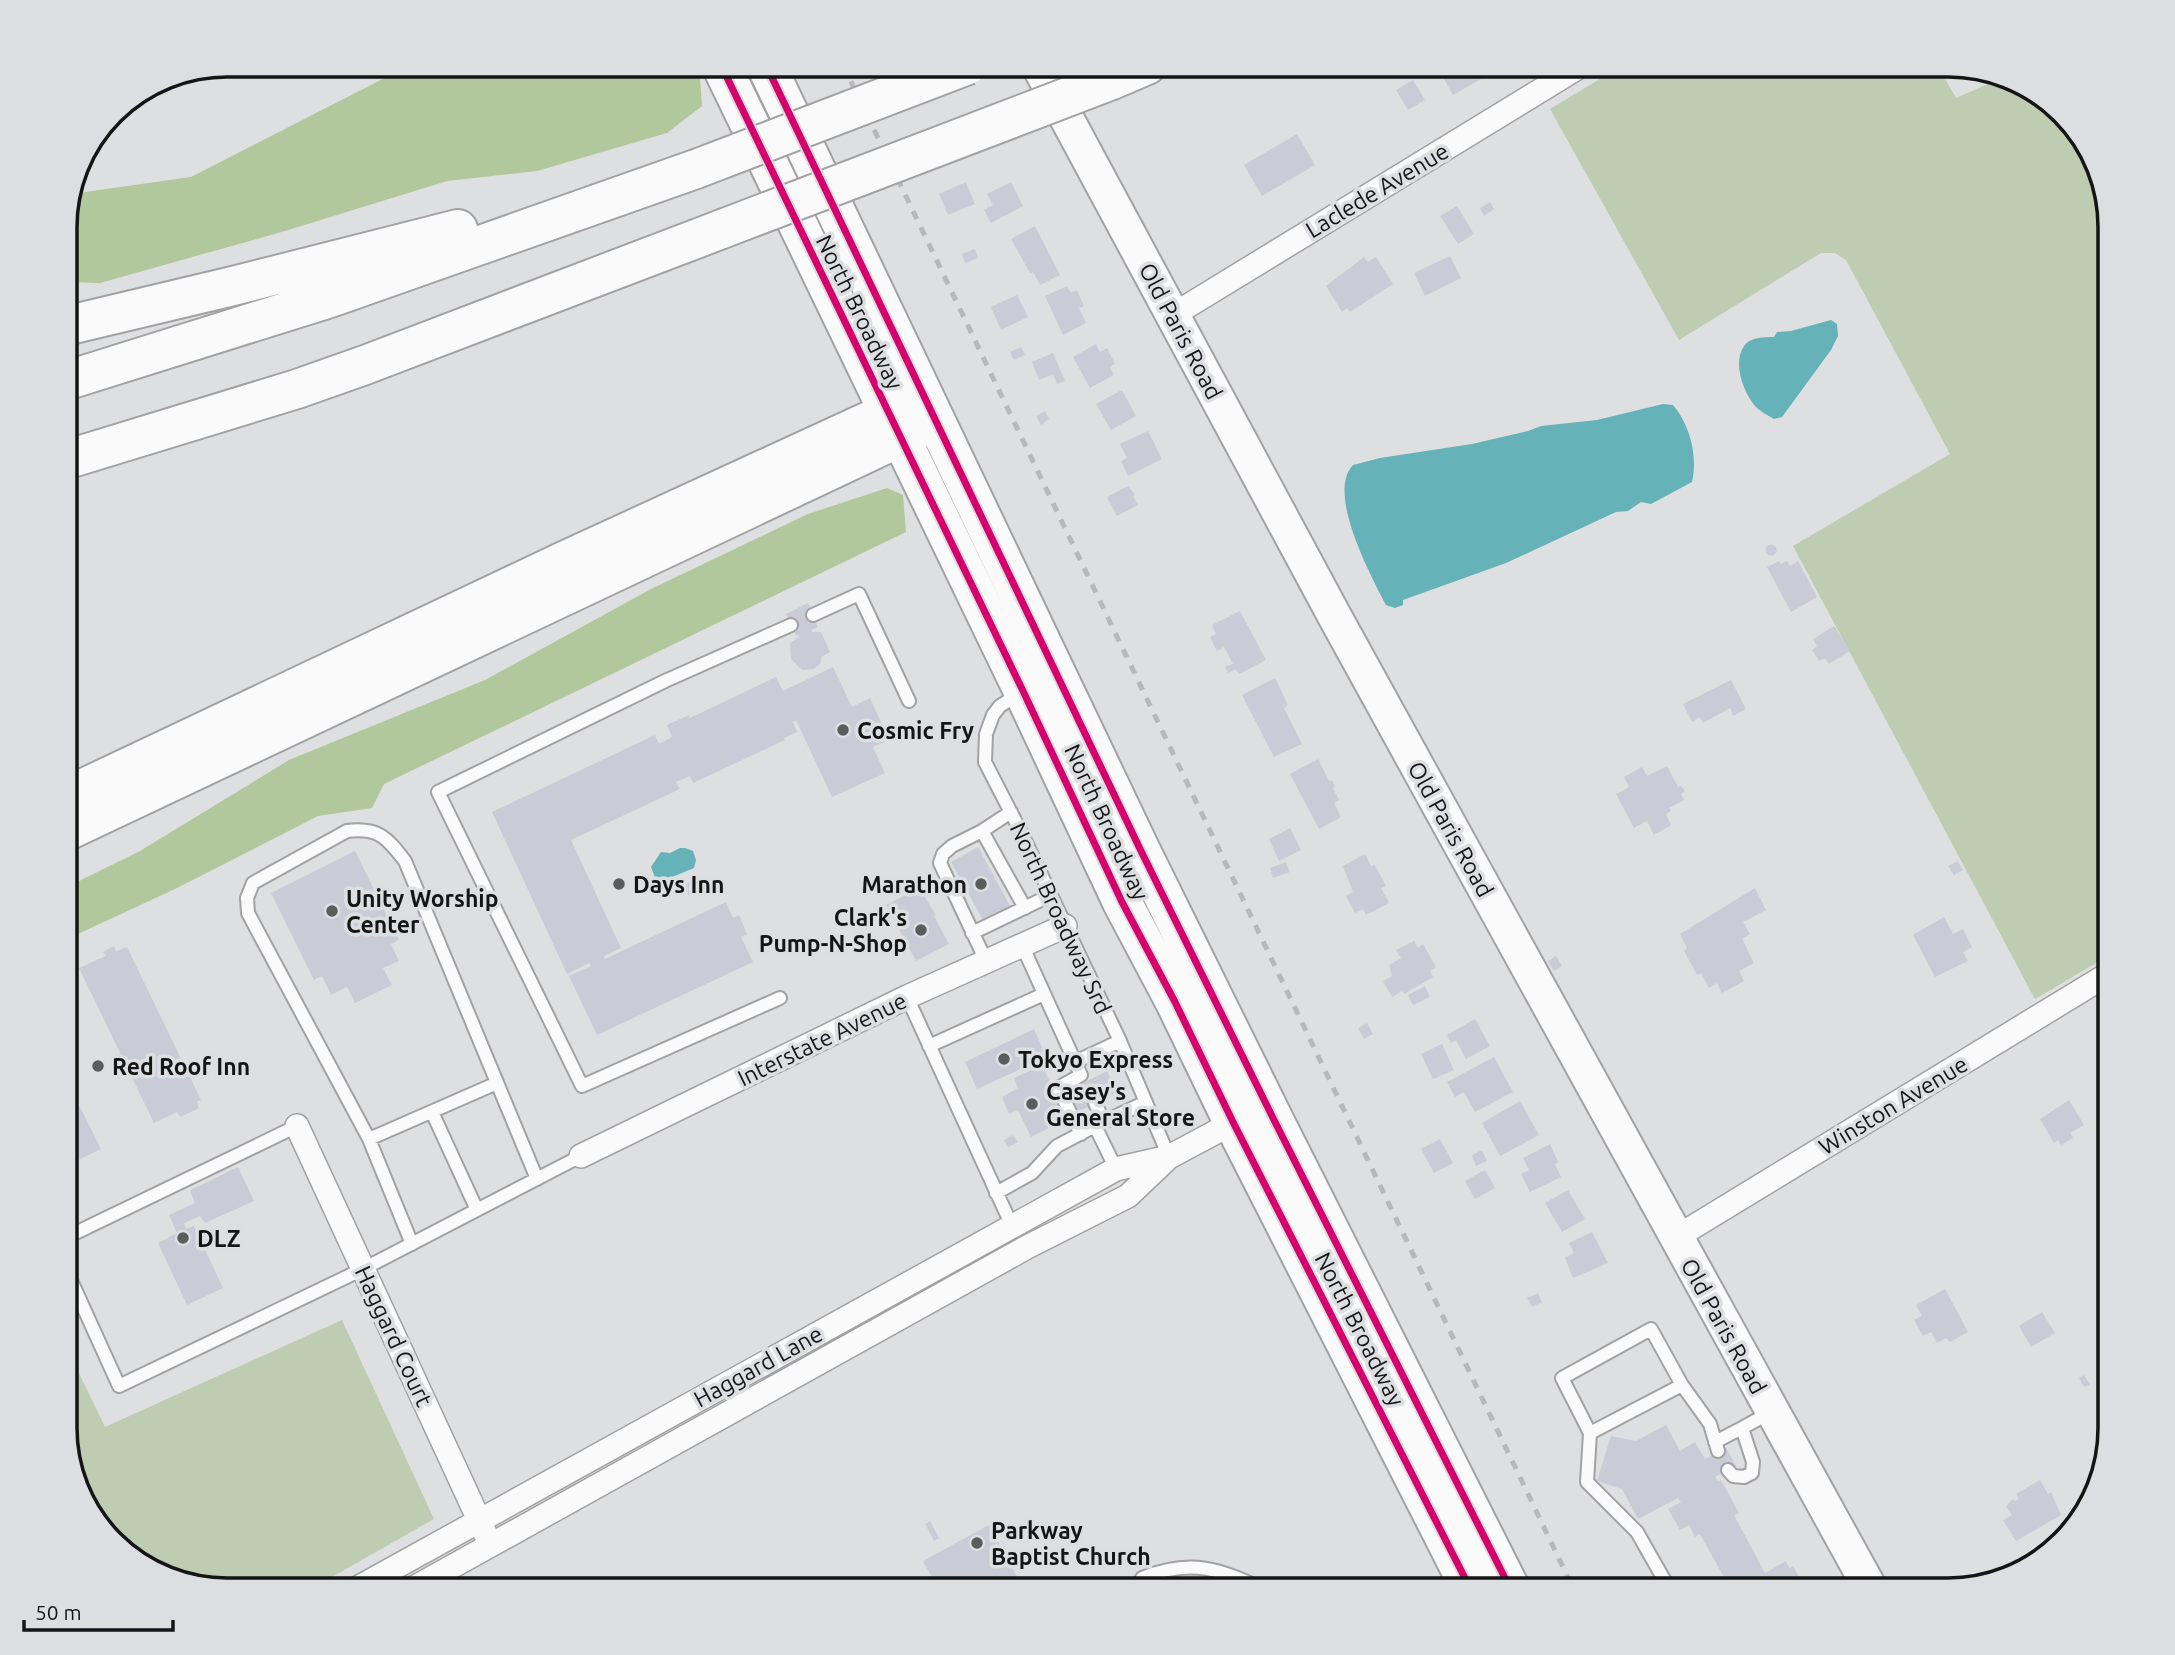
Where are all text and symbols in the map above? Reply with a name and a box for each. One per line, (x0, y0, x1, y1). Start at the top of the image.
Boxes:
street label: Laclede Avenue (1301, 138, 1453, 242)
street label: North Broadway (812, 231, 908, 393)
street label: Old Paris Road (1135, 259, 1227, 403)
place label: Cosmic Fry (857, 718, 974, 743)
marker: Cosmic Fry (835, 722, 851, 738)
street label: North Broadway (1060, 740, 1154, 904)
street label: Old Paris Road (1404, 757, 1498, 901)
street label: North Broadway Srd (1006, 818, 1116, 1018)
place label: Days Inn (633, 872, 724, 897)
place label: Marathon (862, 872, 967, 897)
marker: Days Inn (611, 876, 627, 892)
marker: Marathon (973, 876, 989, 892)
place label: Unity Worship Center (346, 886, 499, 937)
marker: Unity Worship Center (324, 903, 340, 919)
place label: Clark's Pump-N-Shop (759, 905, 907, 956)
marker: Clark's Pump-N-Shop (913, 922, 929, 938)
street label: Interstate Avenue (734, 987, 910, 1091)
place label: Tokyo Express (1018, 1047, 1173, 1072)
marker: Tokyo Express (996, 1051, 1012, 1067)
street label: Winston Avenue (1814, 1051, 1972, 1159)
place label: Red Roof Inn (112, 1054, 250, 1079)
marker: Red Roof Inn (90, 1058, 106, 1074)
place label: Casey's General Store (1046, 1079, 1195, 1130)
marker: Casey's General Store (1024, 1096, 1040, 1112)
place label: DLZ (197, 1226, 241, 1251)
marker: DLZ (175, 1230, 191, 1246)
street label: North Broadway (1311, 1248, 1409, 1410)
street label: Old Paris Road (1677, 1254, 1771, 1398)
street label: Haggard Court (351, 1262, 437, 1410)
street label: Haggard Lane (689, 1320, 827, 1412)
place label: Parkway Baptist Church (991, 1518, 1151, 1569)
marker: Parkway Baptist Church (969, 1535, 985, 1551)
scale bar (24, 1588, 173, 1632)
text: 50 m (35, 1600, 82, 1624)

